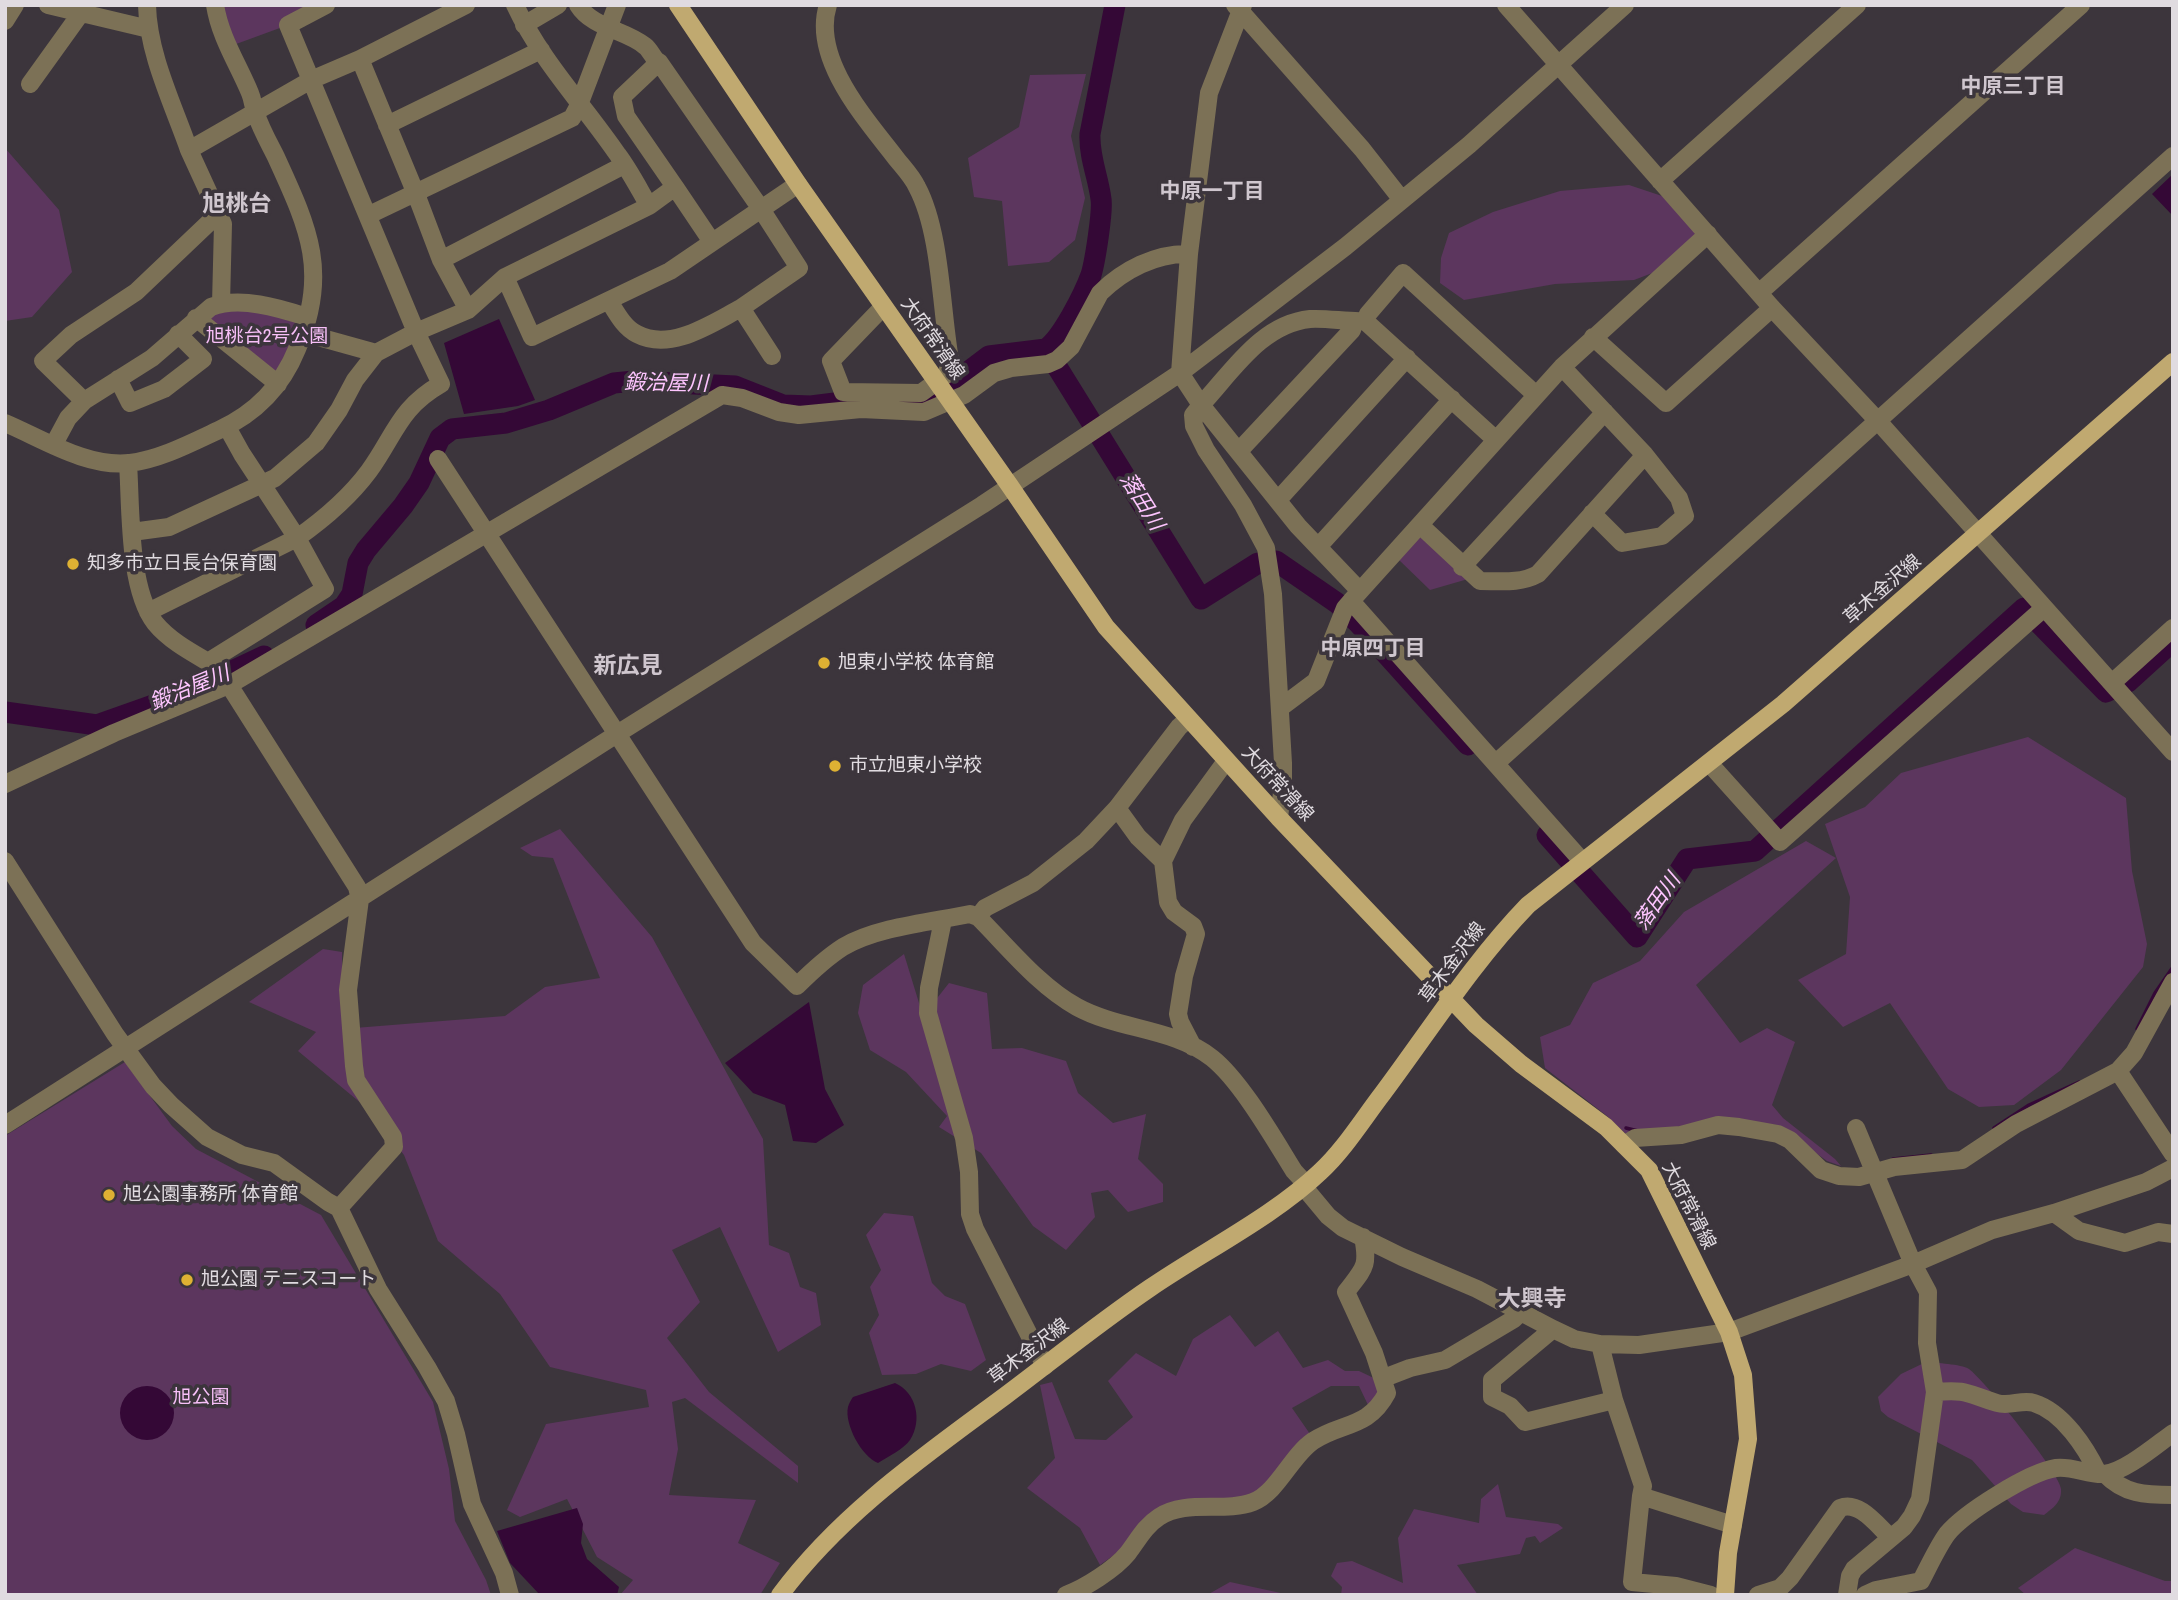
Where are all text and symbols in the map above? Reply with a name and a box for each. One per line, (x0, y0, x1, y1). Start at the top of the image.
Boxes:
district label: 中原三丁目 (1961, 74, 2065, 100)
district label: 中原一丁目 (1160, 179, 1264, 205)
district label: 旭桃台 (203, 191, 271, 219)
street label: 大府常滑線 (895, 294, 969, 384)
park label: 旭桃台2号公園 (206, 326, 328, 348)
water label: 鍛治屋川 (624, 371, 708, 397)
water label: 落田川 (1114, 469, 1168, 535)
street label: 草木金沢線 (1840, 550, 1926, 630)
place label: 知多市立日長台保育園 (87, 553, 277, 575)
marker: 知多市立日長台保育園 (65, 556, 81, 572)
district label: 中原四丁目 (1321, 636, 1425, 662)
place label: 旭東小学校 体育館 (838, 652, 994, 674)
district label: 新広見 (594, 653, 662, 681)
marker: 旭東小学校 体育館 (816, 655, 832, 671)
water label: 鍛治屋川 (146, 662, 234, 716)
street label: 大府常滑線 (1236, 741, 1318, 827)
place label: 市立旭東小学校 (849, 755, 982, 777)
marker: 市立旭東小学校 (827, 758, 843, 774)
water label: 落田川 (1630, 869, 1686, 935)
street label: 草木金沢線 (1415, 918, 1491, 1008)
street label: 大府常滑線 (1656, 1159, 1720, 1253)
place label: 旭公園事務所 体育館 (123, 1184, 298, 1206)
marker: 旭公園事務所 体育館 (101, 1187, 117, 1203)
place label: 旭公園 テニスコート (201, 1269, 376, 1291)
marker: 旭公園 テニスコート (179, 1272, 195, 1288)
district label: 大興寺 (1498, 1286, 1566, 1314)
street label: 草木金沢線 (984, 1314, 1074, 1390)
park label: 旭公園 (173, 1387, 229, 1409)

